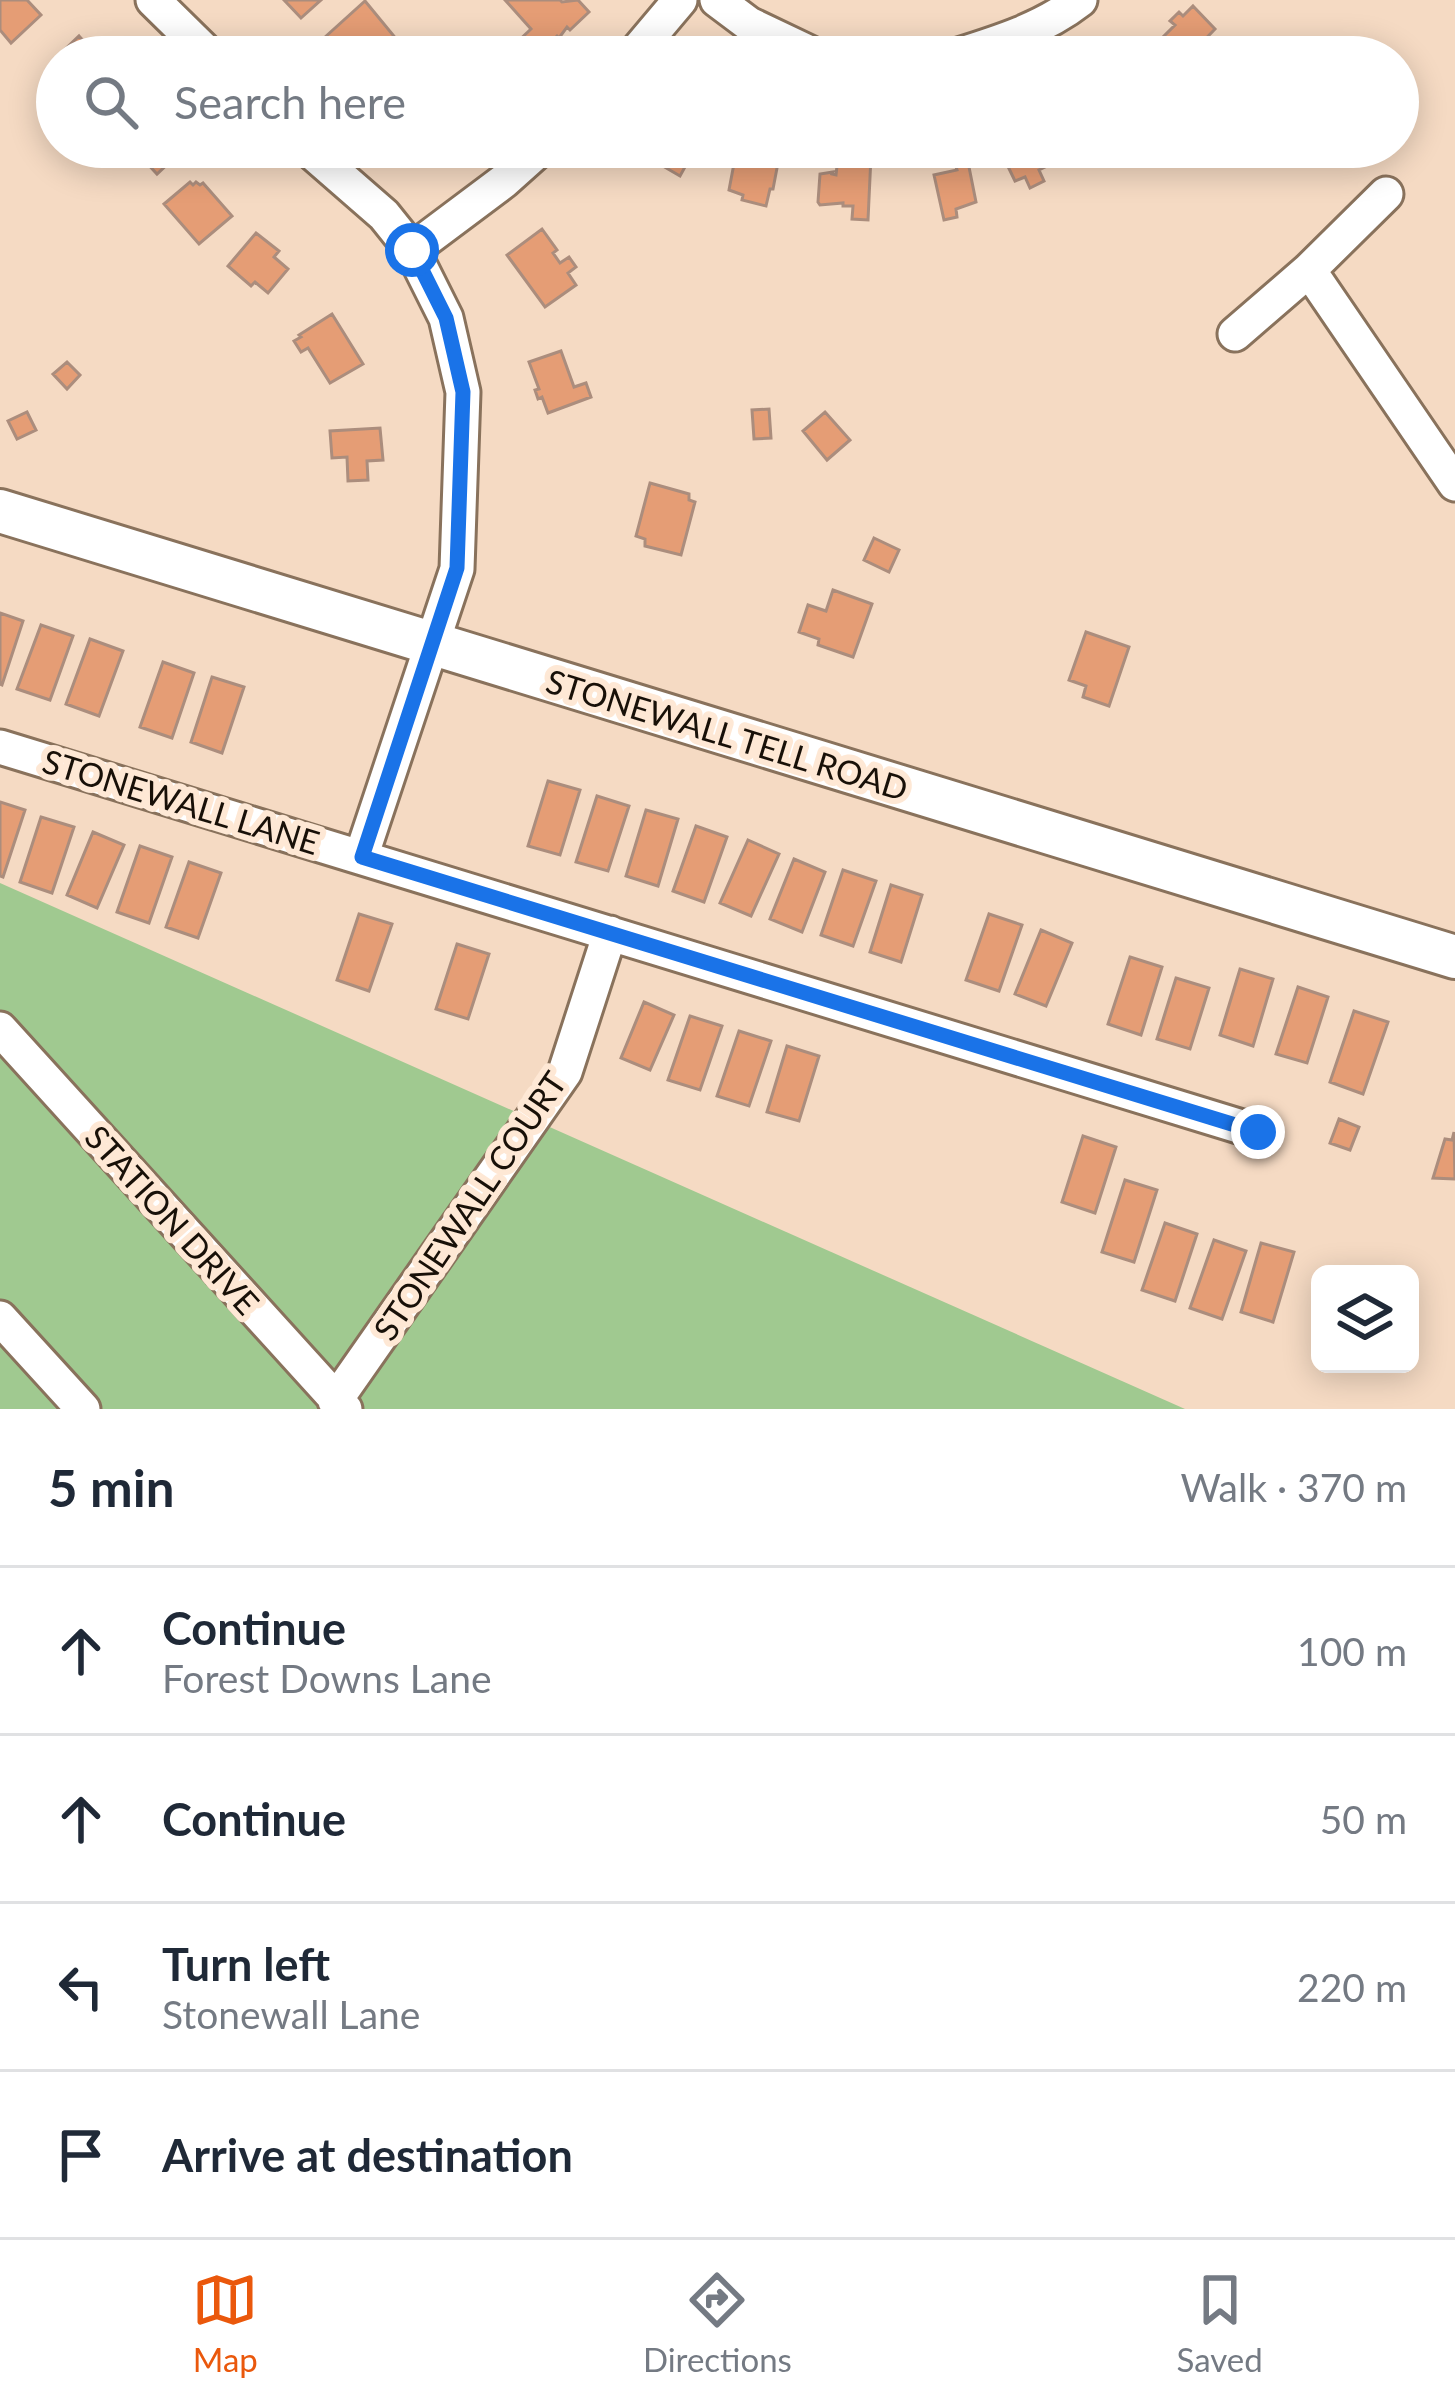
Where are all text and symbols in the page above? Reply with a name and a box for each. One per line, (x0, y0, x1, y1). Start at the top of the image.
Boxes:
search box (36, 36, 1419, 168)
icon: search (78, 69, 144, 135)
text: Search here (174, 75, 406, 129)
route start (385, 223, 439, 277)
street label: STONEWALL TELL ROAD (542, 660, 913, 808)
street label: STONEWALL LANE (38, 740, 324, 862)
street label: STONEWALL COURT (364, 1063, 574, 1347)
route end (1231, 1105, 1285, 1159)
street label: STATION DRIVE (77, 1117, 268, 1322)
map controls (1311, 1265, 1419, 1373)
button: layers (1311, 1265, 1419, 1373)
text: 5 min (48, 1457, 174, 1518)
text: Walk · 370 m (1180, 1464, 1407, 1510)
text: Continue (162, 1601, 346, 1655)
icon: ahead (48, 1618, 114, 1684)
text: 100 m (1297, 1628, 1407, 1674)
text: Forest Downs Lane (162, 1655, 492, 1701)
icon: ahead (48, 1786, 114, 1852)
text: Continue (162, 1792, 346, 1846)
text: 50 m (1320, 1796, 1407, 1842)
text: Turn left (162, 1937, 330, 1991)
icon: left (48, 1954, 114, 2020)
text: 220 m (1297, 1964, 1407, 2010)
text: Stonewall Lane (162, 1991, 420, 2037)
icon: arrive (48, 2122, 114, 2188)
text: Arrive at destination (162, 2128, 573, 2182)
tab: Map (192, 2267, 258, 2379)
tab: Directions (643, 2267, 792, 2379)
tab: Saved (1176, 2267, 1263, 2379)

